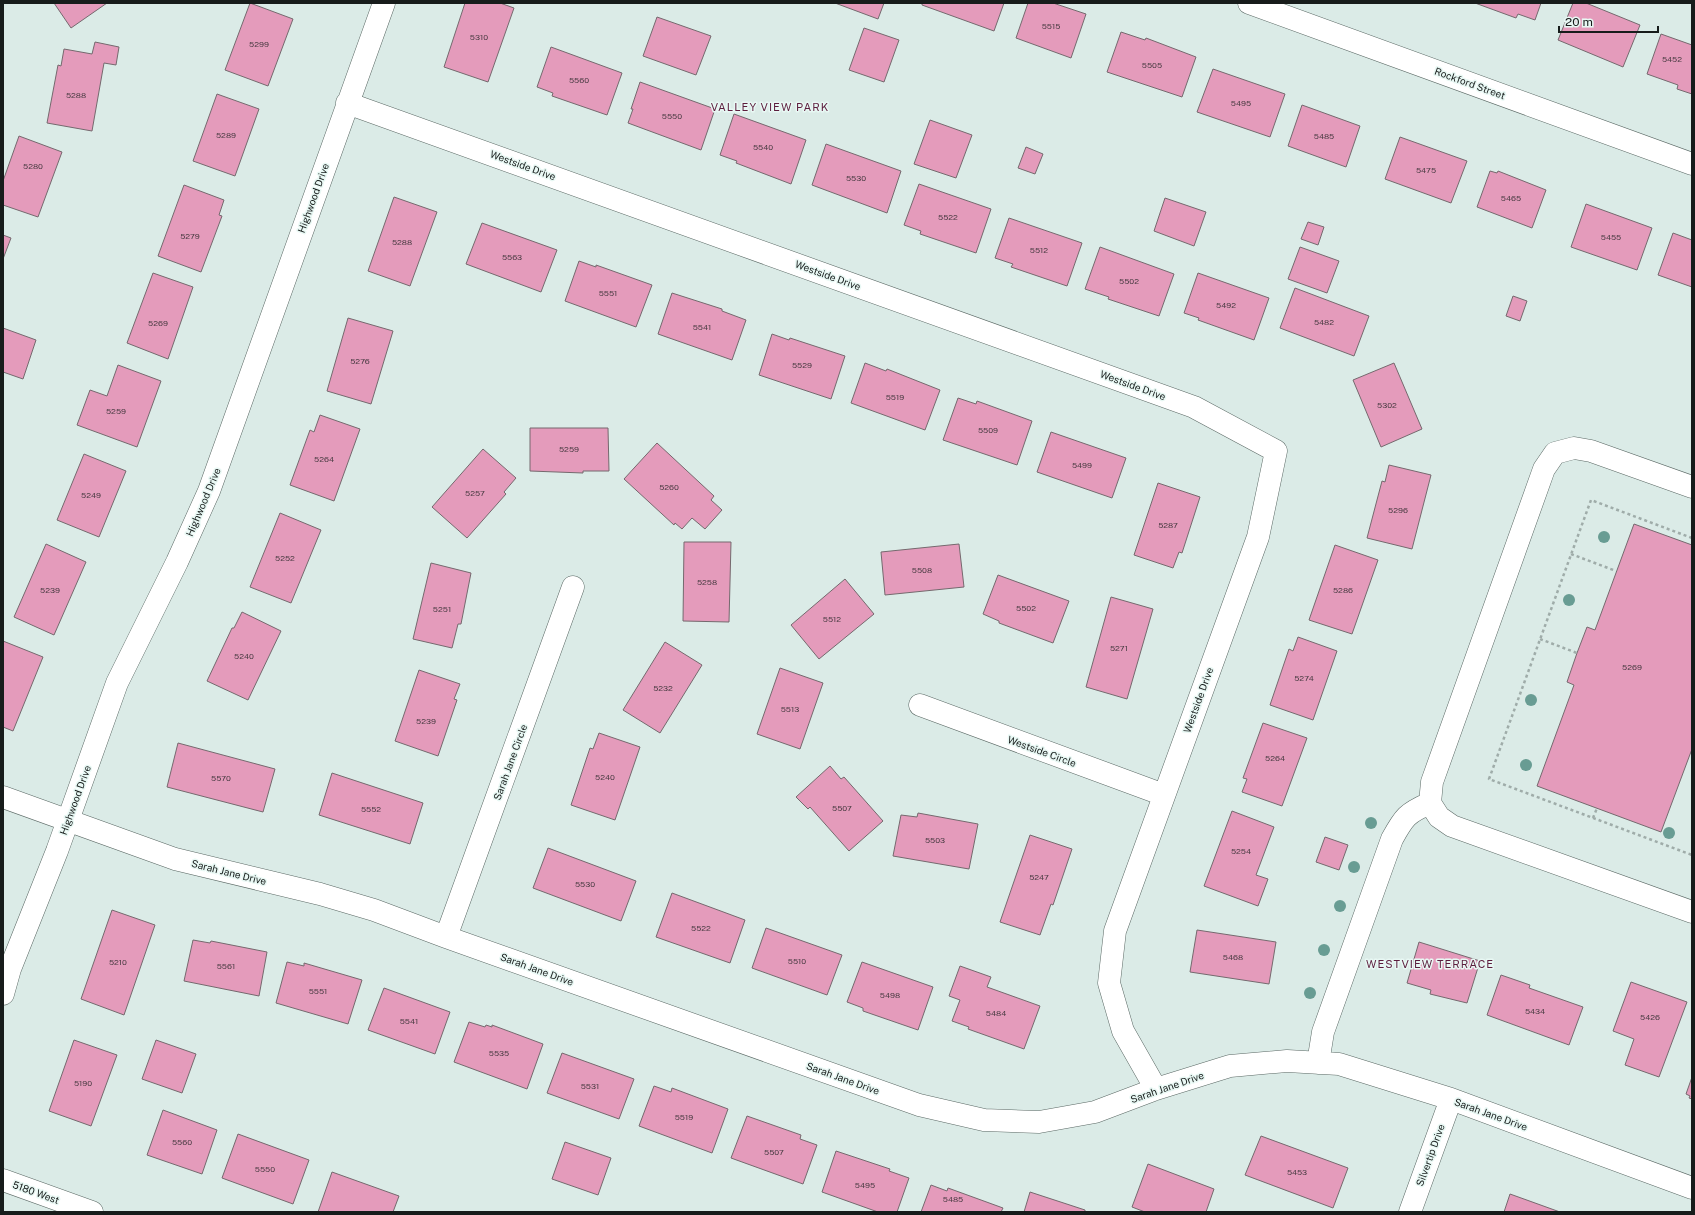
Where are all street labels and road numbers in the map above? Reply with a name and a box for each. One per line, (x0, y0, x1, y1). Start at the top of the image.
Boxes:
street label: Rockford Street (1433, 65, 1507, 101)
street label: Westside Drive (489, 148, 558, 183)
street label: Highwood Drive (295, 161, 331, 234)
street label: Westside Drive (794, 258, 863, 293)
street label: Westside Drive (1099, 368, 1168, 403)
street label: Highwood Drive (183, 466, 223, 538)
street label: Westside Drive (1181, 665, 1216, 734)
street label: Sarah Jane Circle (491, 722, 529, 802)
street label: Westside Circle (1006, 733, 1078, 769)
street label: Highwood Drive (57, 763, 93, 836)
street label: Sarah Jane Drive (190, 857, 268, 887)
street label: Sarah Jane Drive (499, 950, 575, 988)
street label: Sarah Jane Drive (805, 1059, 881, 1097)
street label: Sarah Jane Drive (1129, 1069, 1206, 1105)
street label: Sarah Jane Drive (1453, 1095, 1529, 1133)
street label: Silvertip Drive (1413, 1122, 1447, 1188)
street label: 5180 West (11, 1178, 61, 1206)

